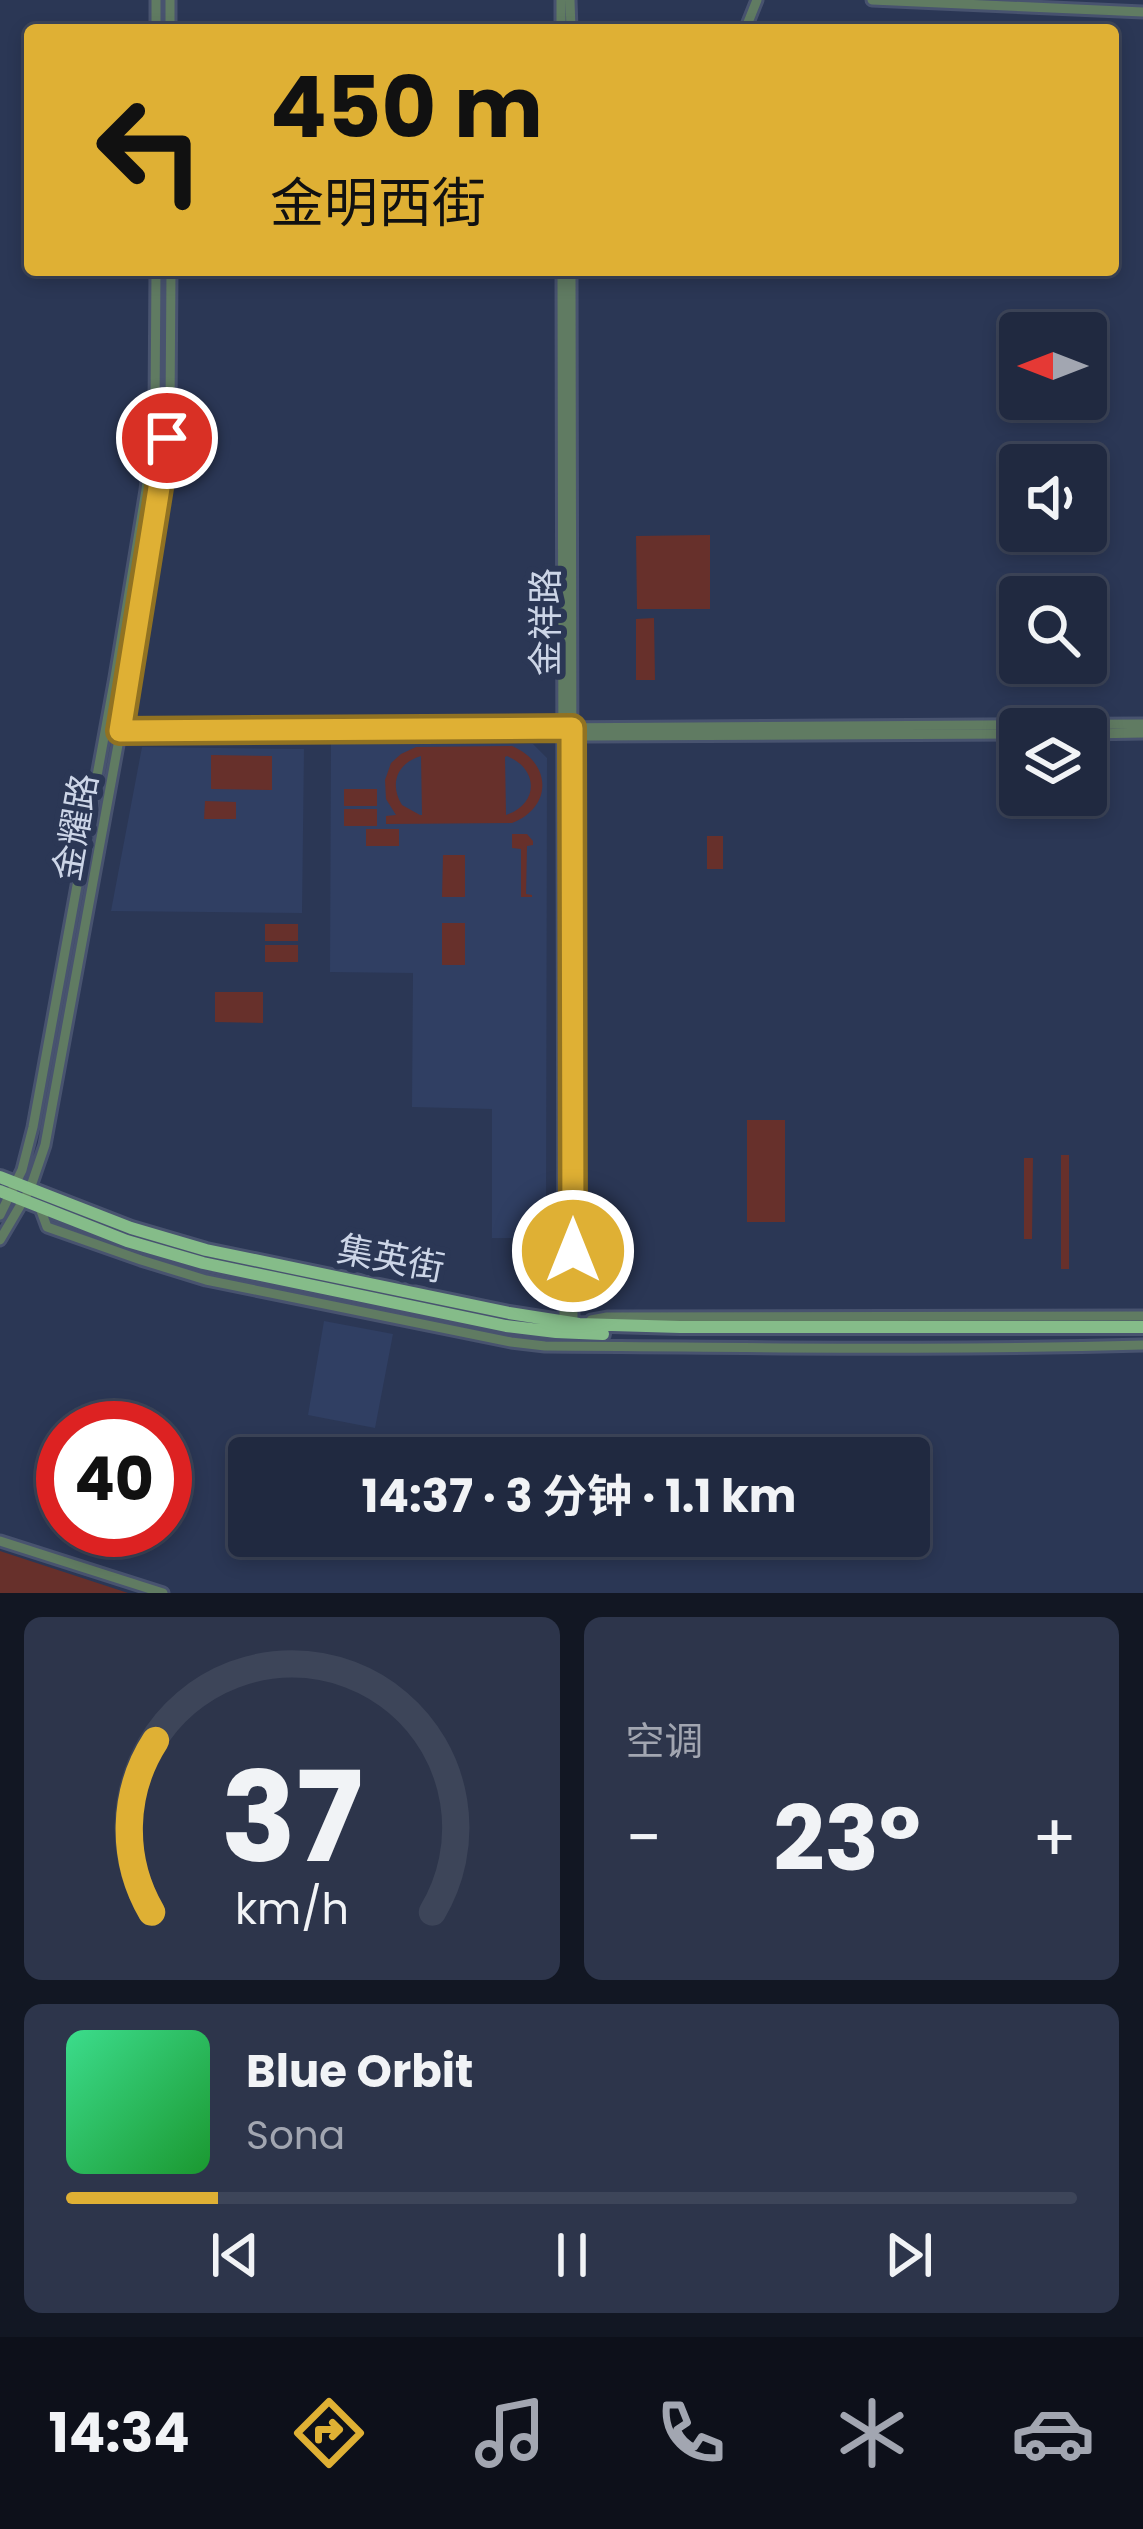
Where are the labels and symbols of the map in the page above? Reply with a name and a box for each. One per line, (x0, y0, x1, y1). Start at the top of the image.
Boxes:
north arrow (999, 312, 1107, 420)
pin (116, 387, 218, 489)
street label: 金祥路 (520, 568, 571, 676)
street label: 金耀路 (41, 769, 110, 885)
position arrow (510, 1188, 636, 1314)
street label: 集英街 (333, 1223, 449, 1294)
speed limit sign: 40 (36, 1401, 192, 1557)

